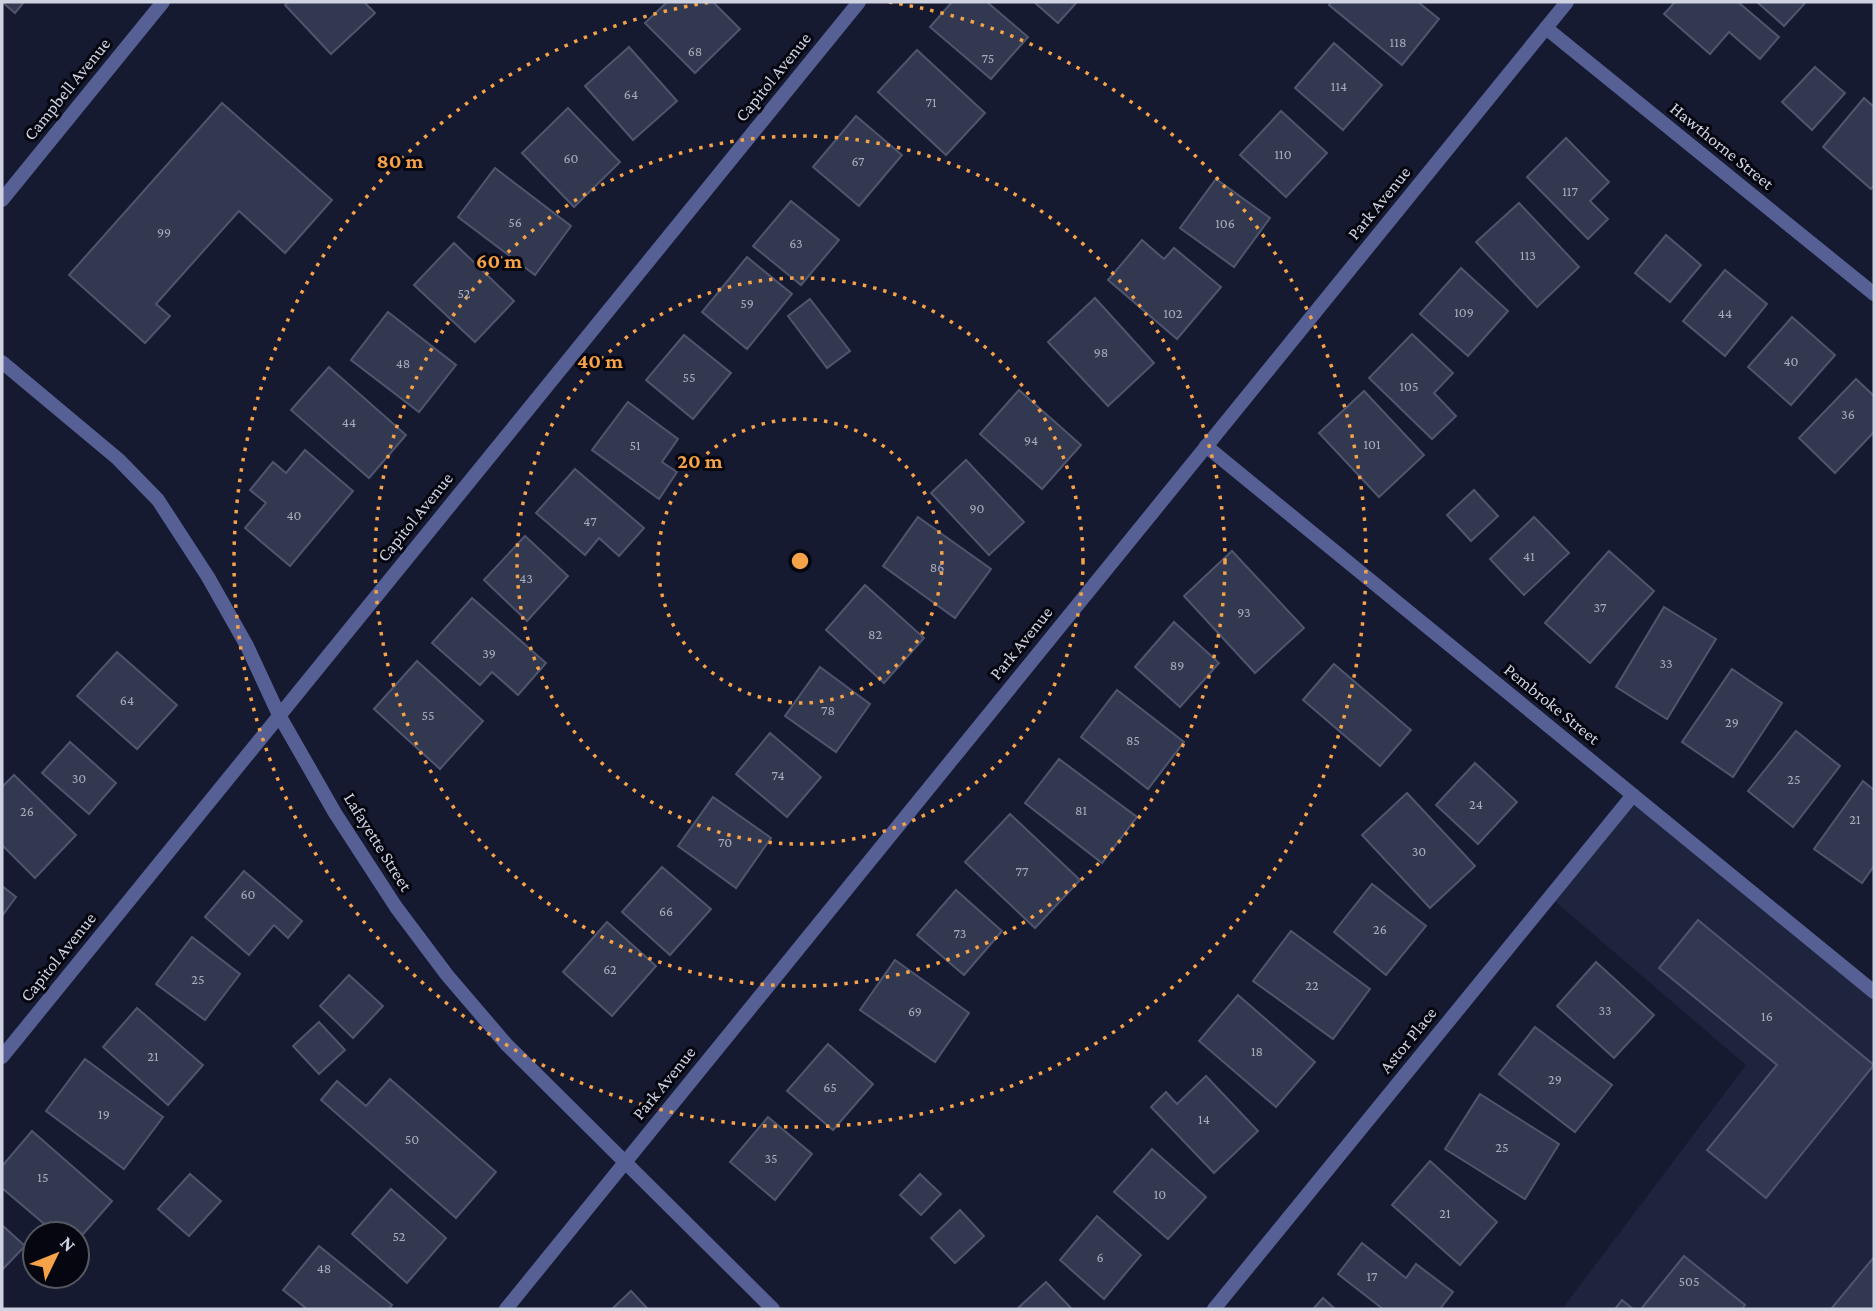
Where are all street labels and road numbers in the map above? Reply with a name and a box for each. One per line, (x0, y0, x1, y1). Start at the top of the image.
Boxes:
street label: Capitol Avenue (731, 28, 815, 126)
street label: Campbell Avenue (20, 34, 114, 144)
street label: Hawthorne Street (1666, 98, 1779, 195)
street label: Park Avenue (1343, 162, 1415, 244)
street label: Capitol Avenue (373, 468, 457, 566)
street label: Park Avenue (985, 602, 1057, 684)
street label: Pembroke Street (1500, 659, 1605, 749)
street label: Lafayette Street (340, 789, 417, 896)
street label: Capitol Avenue (16, 908, 100, 1006)
street label: Astor Place (1375, 1003, 1441, 1077)
street label: Park Avenue (628, 1042, 700, 1124)

